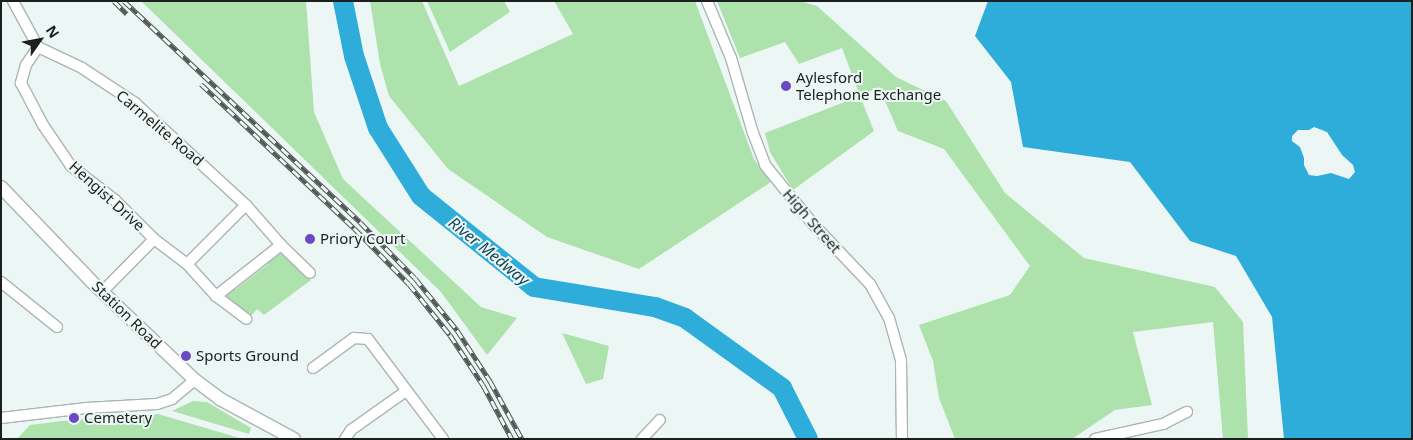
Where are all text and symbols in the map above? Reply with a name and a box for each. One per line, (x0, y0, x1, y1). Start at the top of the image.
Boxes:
north arrow (15, 15, 65, 65)
text: N (42, 22, 64, 42)
place label: Aylesford Telephone Exchange (796, 68, 941, 103)
marker: Aylesford Telephone Exchange (780, 80, 792, 92)
street label: Carmelite Road (113, 86, 207, 170)
street label: Hengist Drive (65, 157, 149, 235)
street label: High Street (779, 185, 845, 257)
water label: River Medway (445, 213, 533, 289)
place label: Priory Court (320, 230, 405, 248)
marker: Priory Court (304, 233, 316, 245)
street label: Station Road (89, 277, 165, 353)
place label: Sports Ground (196, 347, 299, 365)
marker: Sports Ground (180, 350, 192, 362)
place label: Cemetery (84, 409, 152, 427)
marker: Cemetery (68, 412, 80, 424)

